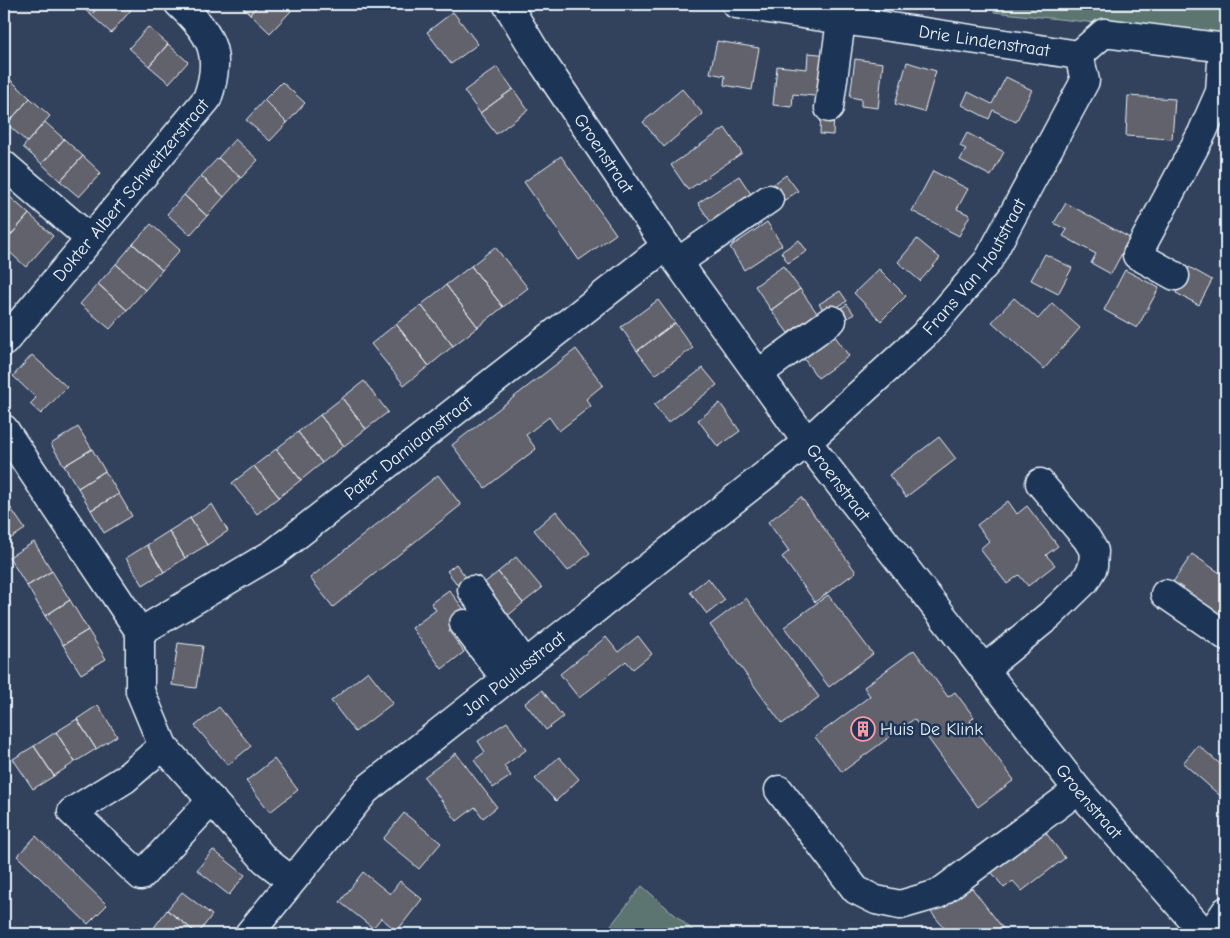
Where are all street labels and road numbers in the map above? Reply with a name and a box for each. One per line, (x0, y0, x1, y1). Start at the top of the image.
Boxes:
street label: Drie Lindenstraat (917, 21, 1052, 62)
street label: Dokter Albert Schweitzerstraat (49, 94, 214, 286)
street label: Groenstraat (569, 110, 638, 198)
street label: Frans Van Houtstraat (918, 194, 1031, 340)
street label: Pater Damiaanstraat (340, 391, 477, 505)
street label: Groenstraat (802, 440, 875, 526)
street label: Jan Paulusstraat (459, 626, 571, 721)
street label: Groenstraat (1051, 760, 1127, 844)

